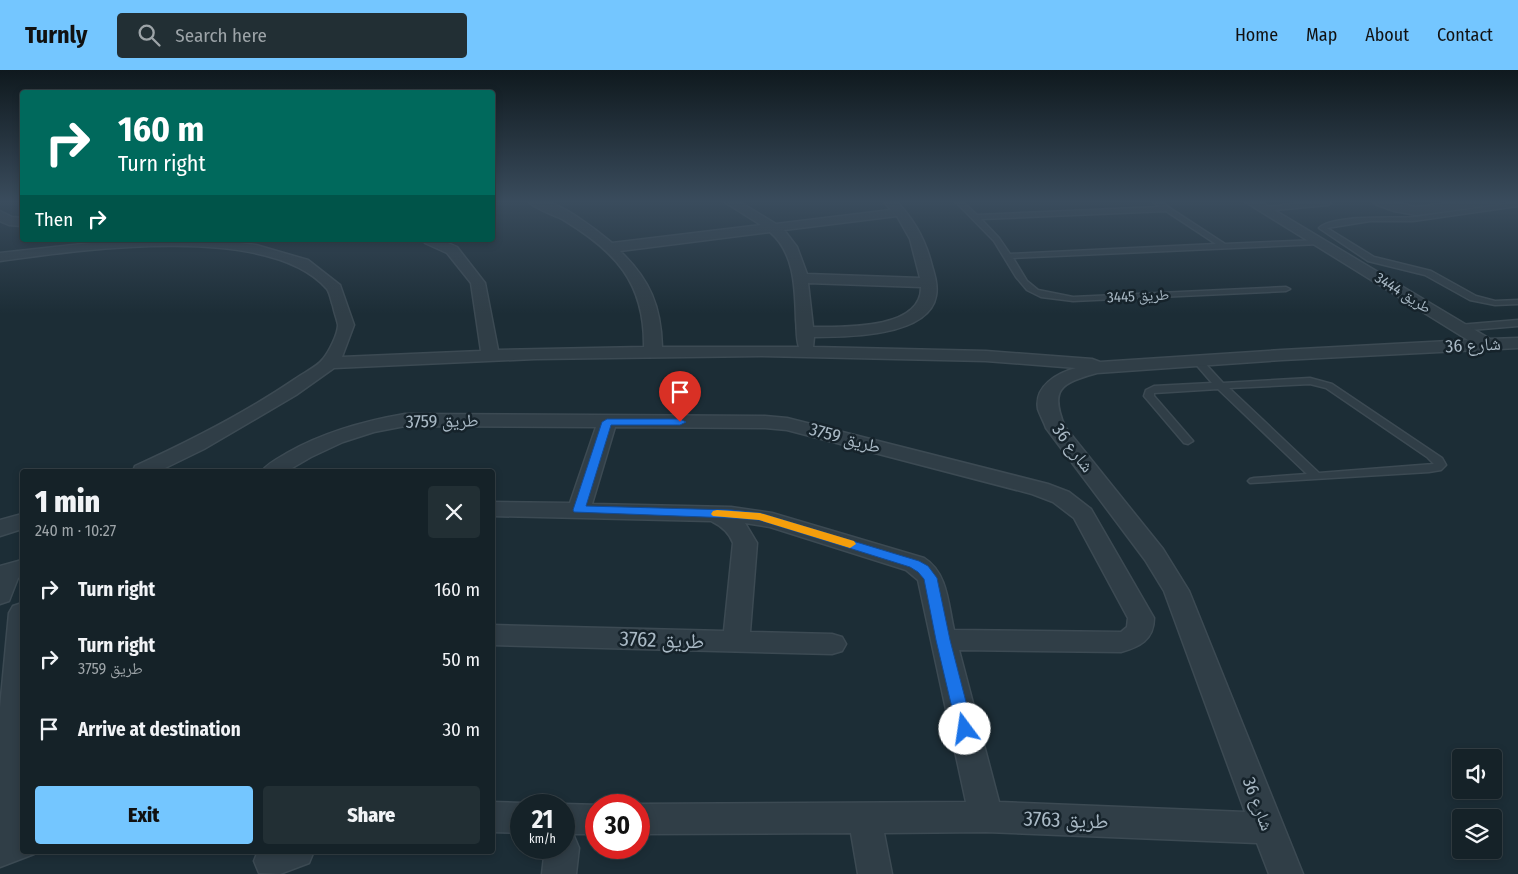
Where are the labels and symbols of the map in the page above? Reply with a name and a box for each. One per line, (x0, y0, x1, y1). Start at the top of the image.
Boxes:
street label: طريق 3444 (1371, 269, 1434, 318)
street label: طريق 3445 (1106, 285, 1170, 308)
street label: شارع 36 (1445, 333, 1501, 357)
pin (659, 371, 701, 422)
street label: طريق 3759 (405, 409, 479, 433)
street label: طريق 3759 (807, 418, 883, 458)
street label: شارع 36 (1048, 419, 1098, 477)
street label: طريق 3762 (619, 626, 705, 654)
position arrow (938, 702, 990, 754)
street label: شارع 36 (1238, 774, 1278, 834)
speed limit sign: 30 (585, 794, 650, 859)
street label: طريق 3763 (1023, 806, 1109, 834)

